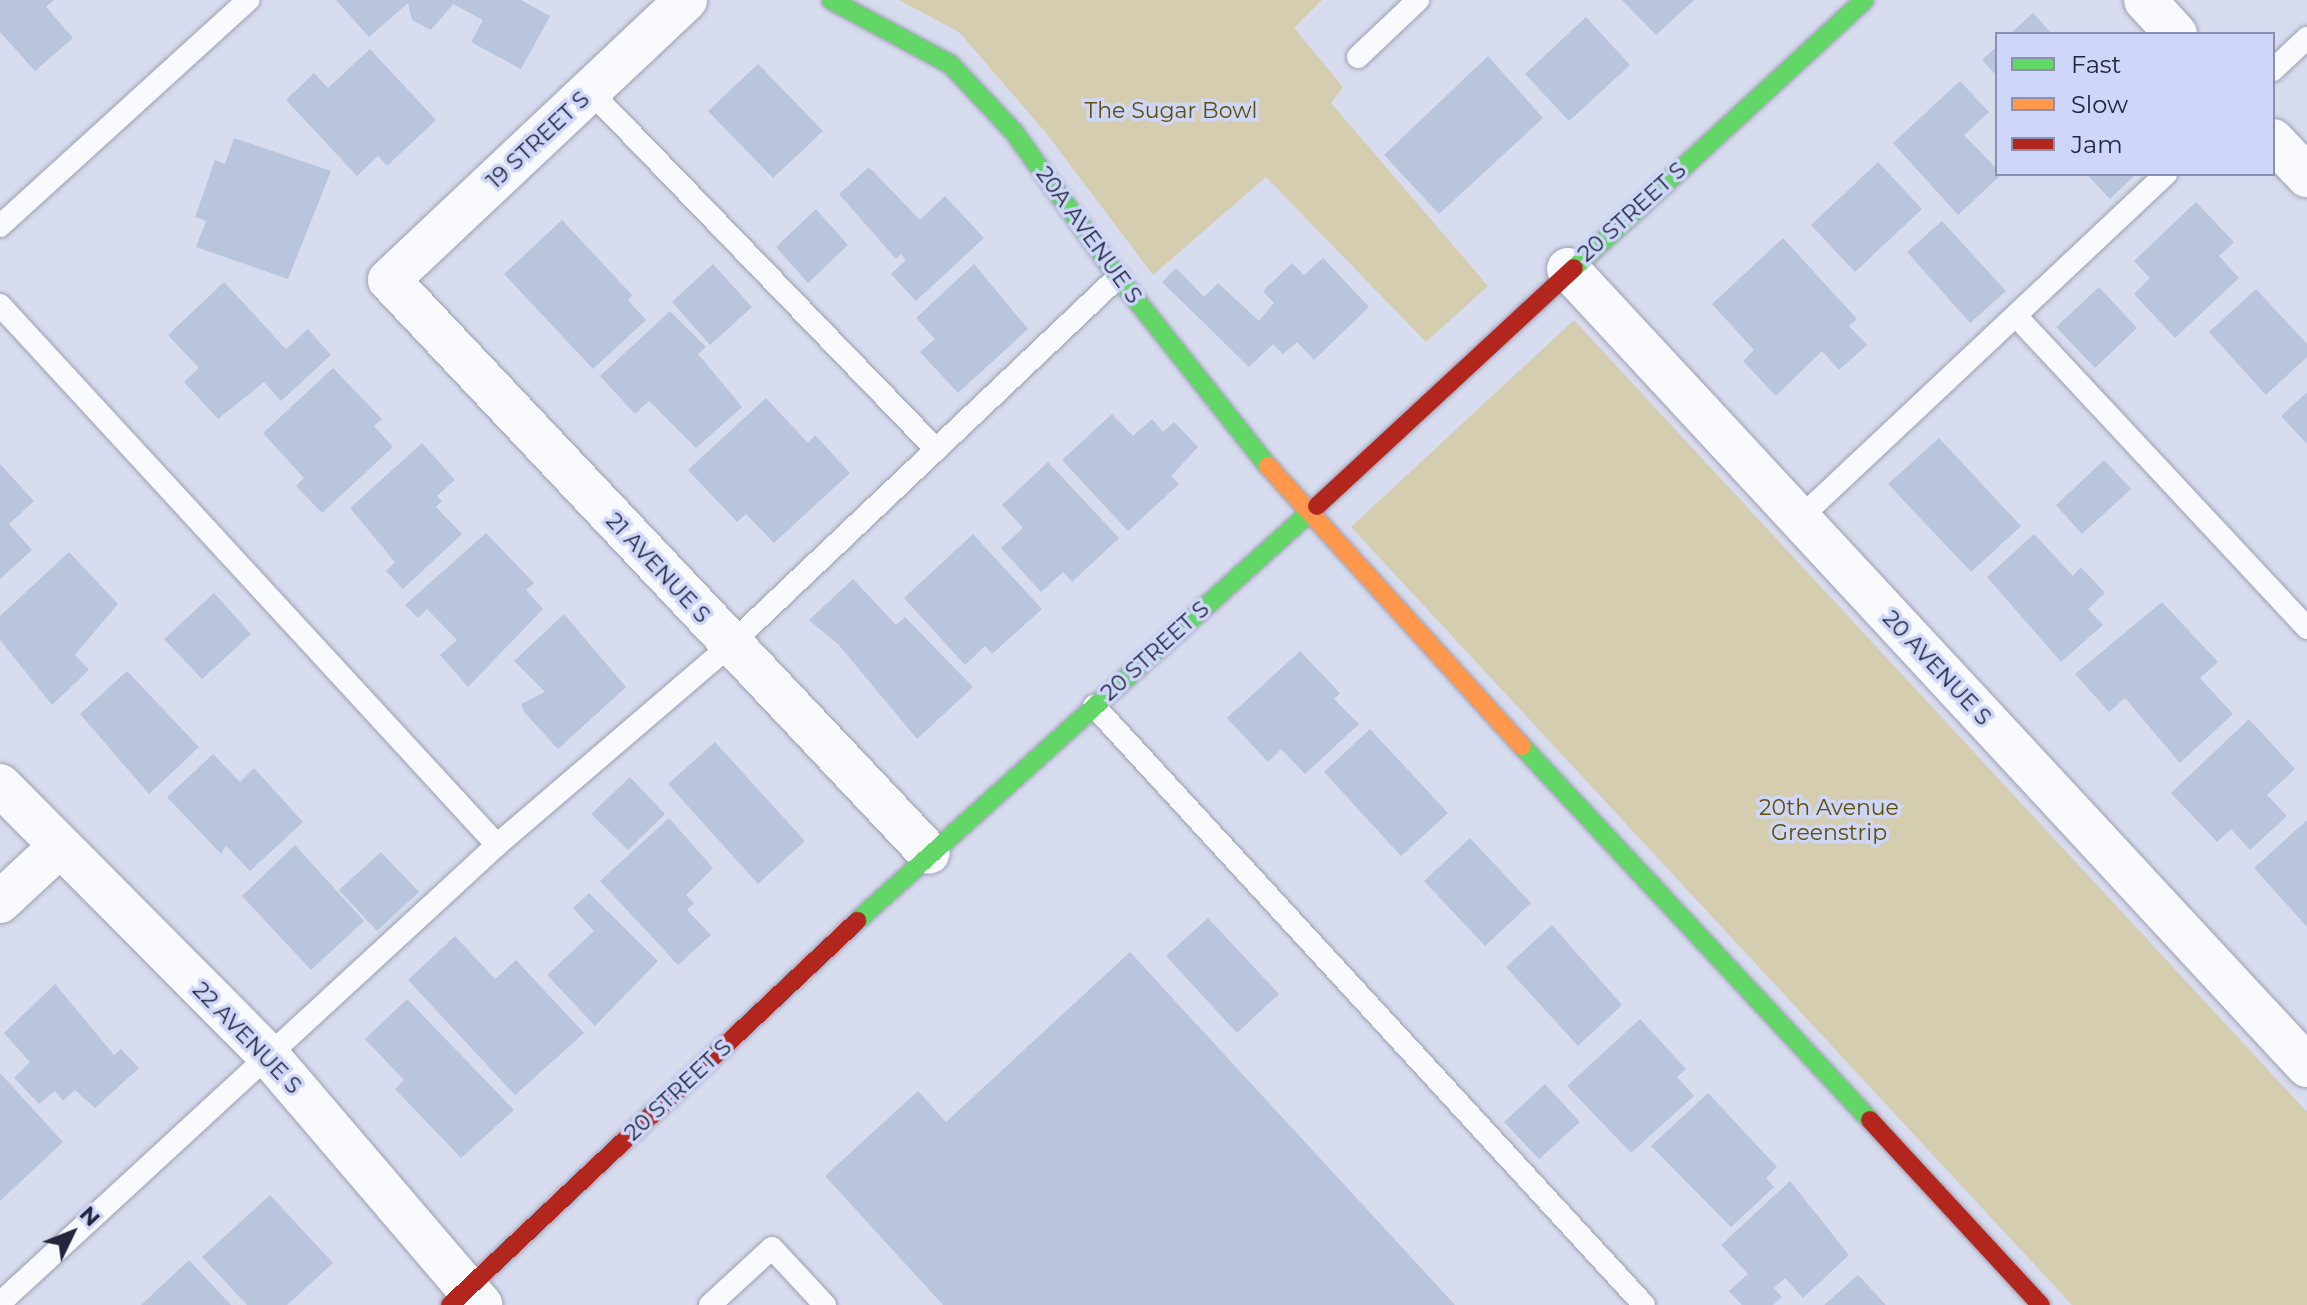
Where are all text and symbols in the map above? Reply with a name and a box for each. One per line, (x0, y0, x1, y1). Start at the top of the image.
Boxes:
legend (1995, 32, 2275, 176)
text: Fast (2071, 50, 2121, 79)
street label: 19 STREET S (481, 86, 595, 194)
text: Slow (2071, 90, 2128, 119)
park label: The Sugar Bowl (1085, 98, 1257, 124)
text: Jam (2071, 130, 2123, 159)
street label: 20 STREET S (1573, 157, 1691, 267)
street label: 20A AVENUE S (1031, 162, 1147, 308)
street label: 21 AVENUE S (601, 508, 715, 628)
street label: 20 STREET S (1096, 596, 1214, 706)
street label: 20 AVENUE S (1877, 605, 1997, 731)
park label: 20th Avenue Greenstrip (1759, 794, 1899, 846)
street label: 22 AVENUE S (187, 977, 307, 1099)
street label: 20 STREET S (619, 1034, 737, 1146)
north arrow (32, 1193, 112, 1273)
text: N (74, 1201, 106, 1232)

